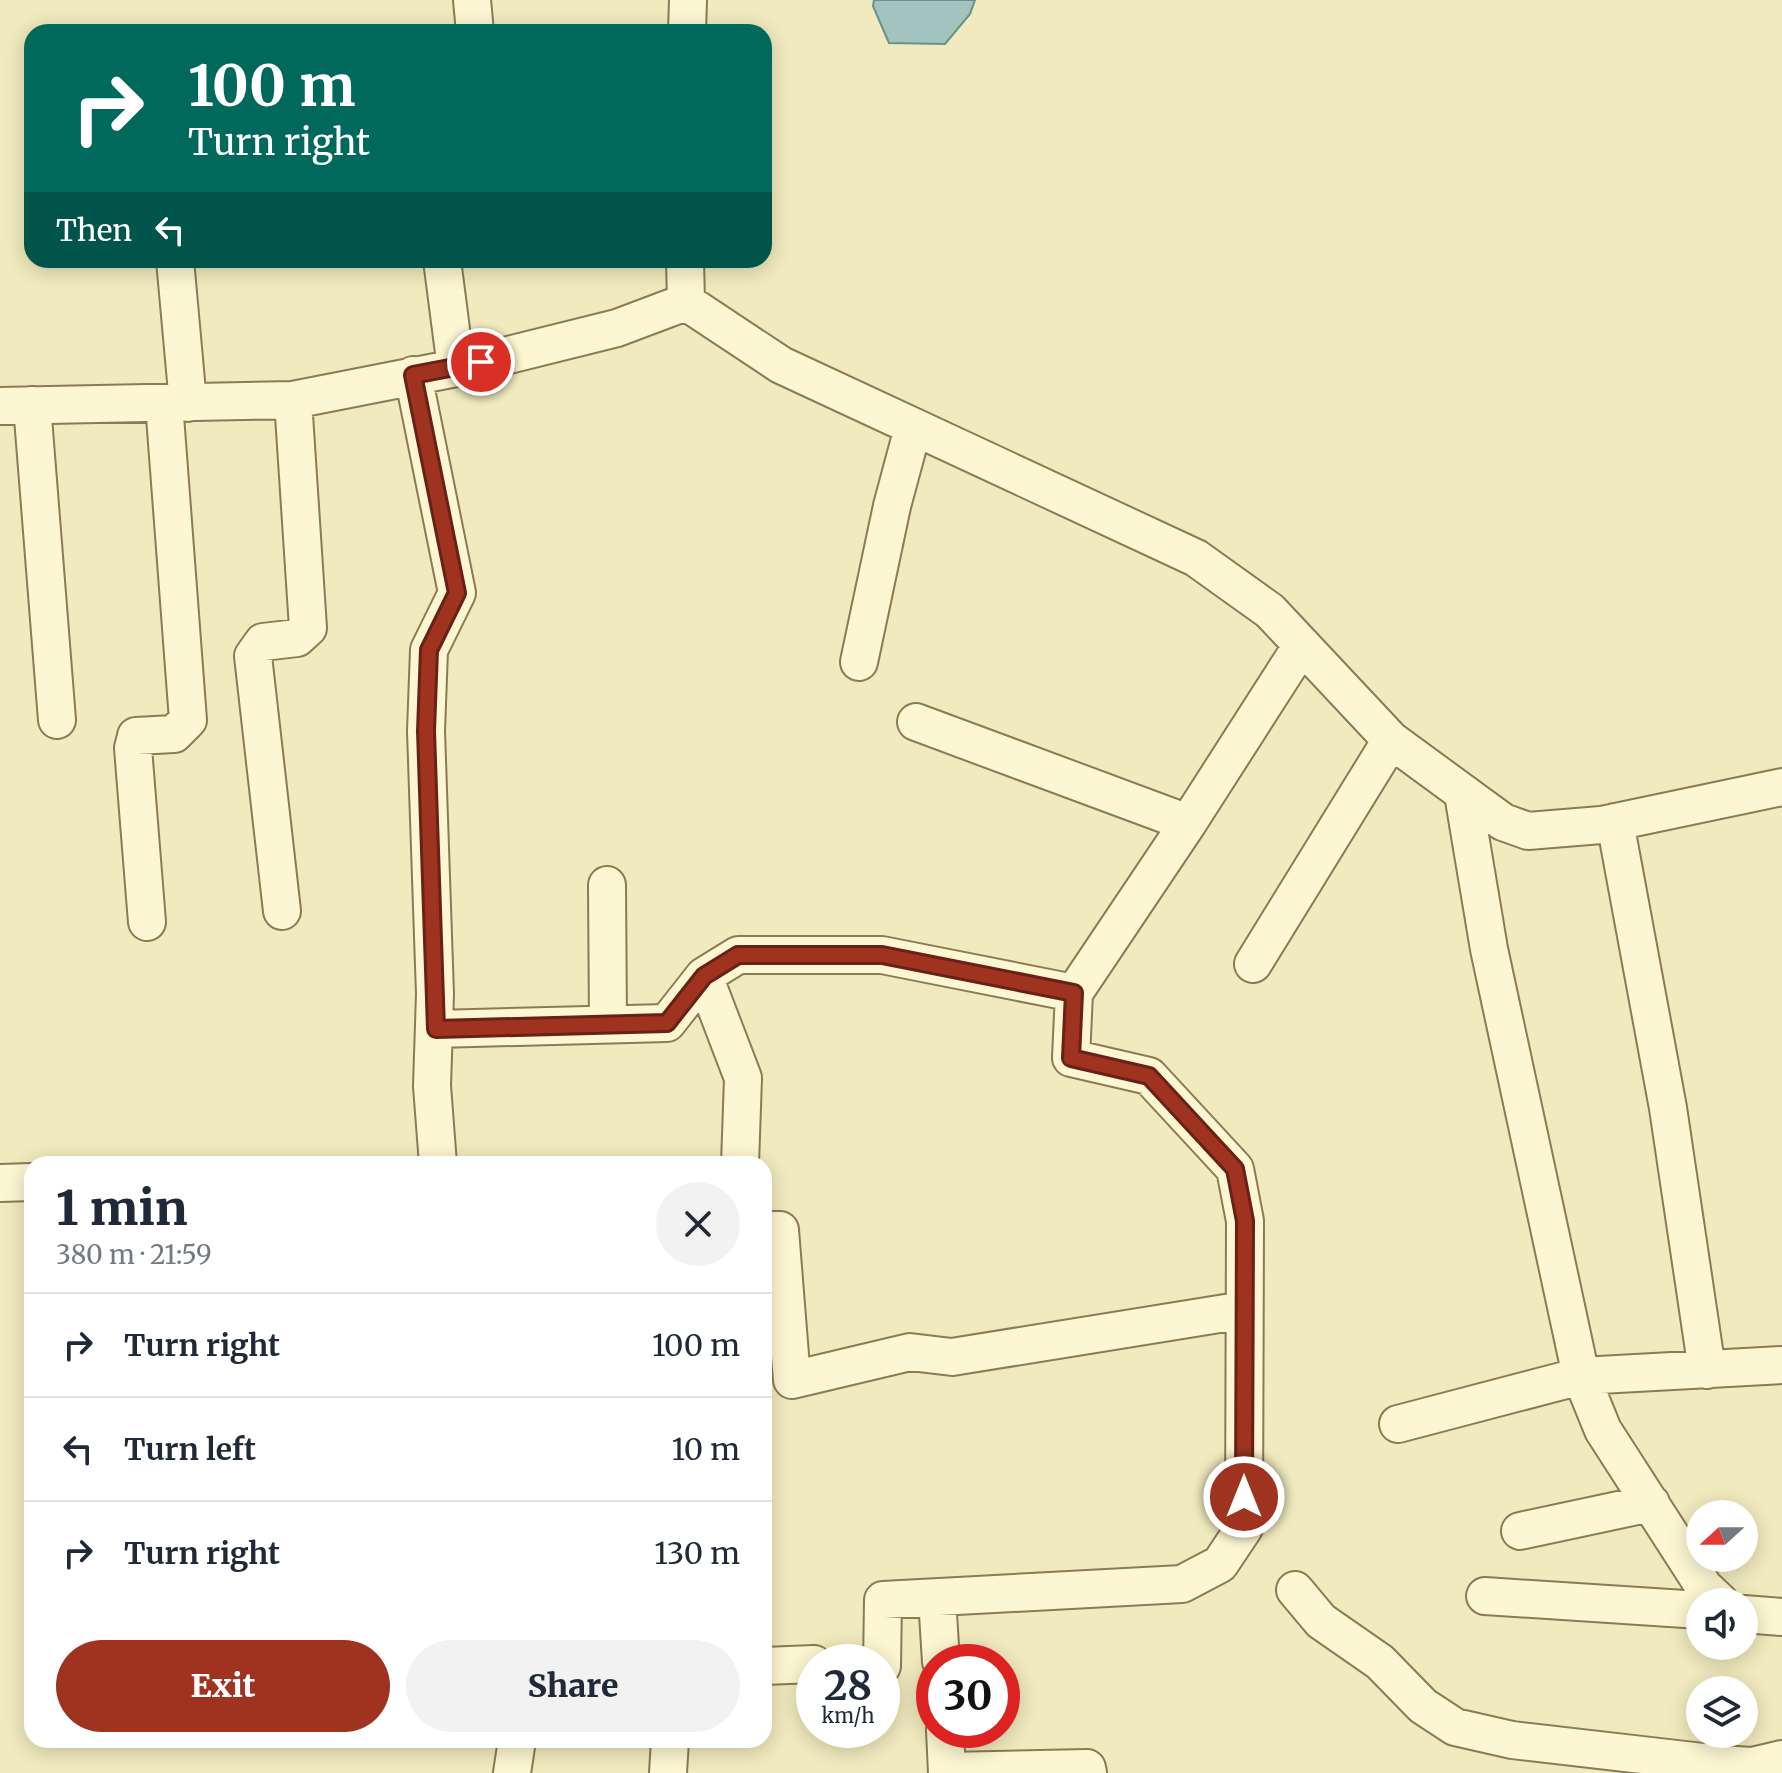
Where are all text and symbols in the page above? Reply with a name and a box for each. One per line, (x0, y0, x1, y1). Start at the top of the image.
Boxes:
text: 100 m (188, 51, 356, 121)
icon: right (56, 56, 160, 160)
text: Turn right (188, 120, 370, 165)
icon: left (148, 208, 192, 252)
text: Then (56, 211, 132, 249)
pin (447, 328, 515, 396)
icon: arrive (459, 340, 503, 384)
text: 1 min (56, 1178, 188, 1238)
button: close (656, 1182, 740, 1266)
text: 380 m · 21:59 (56, 1238, 212, 1271)
icon: right (56, 1323, 100, 1367)
text: Turn right (124, 1326, 280, 1364)
text: 100 m (652, 1326, 740, 1364)
icon: left (56, 1427, 100, 1471)
text: Turn left (124, 1430, 256, 1468)
text: 10 m (672, 1430, 740, 1468)
position arrow (1202, 1455, 1286, 1539)
north arrow (1686, 1500, 1758, 1572)
map controls (1686, 1500, 1758, 1748)
icon: right (56, 1531, 100, 1575)
text: Turn right (124, 1534, 280, 1572)
text: 130 m (654, 1534, 740, 1572)
button: sound (1686, 1588, 1758, 1660)
button: Exit (56, 1640, 390, 1732)
button: Share (406, 1640, 740, 1732)
speed limit sign: 30 (916, 1644, 1020, 1748)
text: 28 (824, 1661, 872, 1711)
button: layers (1686, 1676, 1758, 1748)
text: km/h (822, 1703, 874, 1728)

